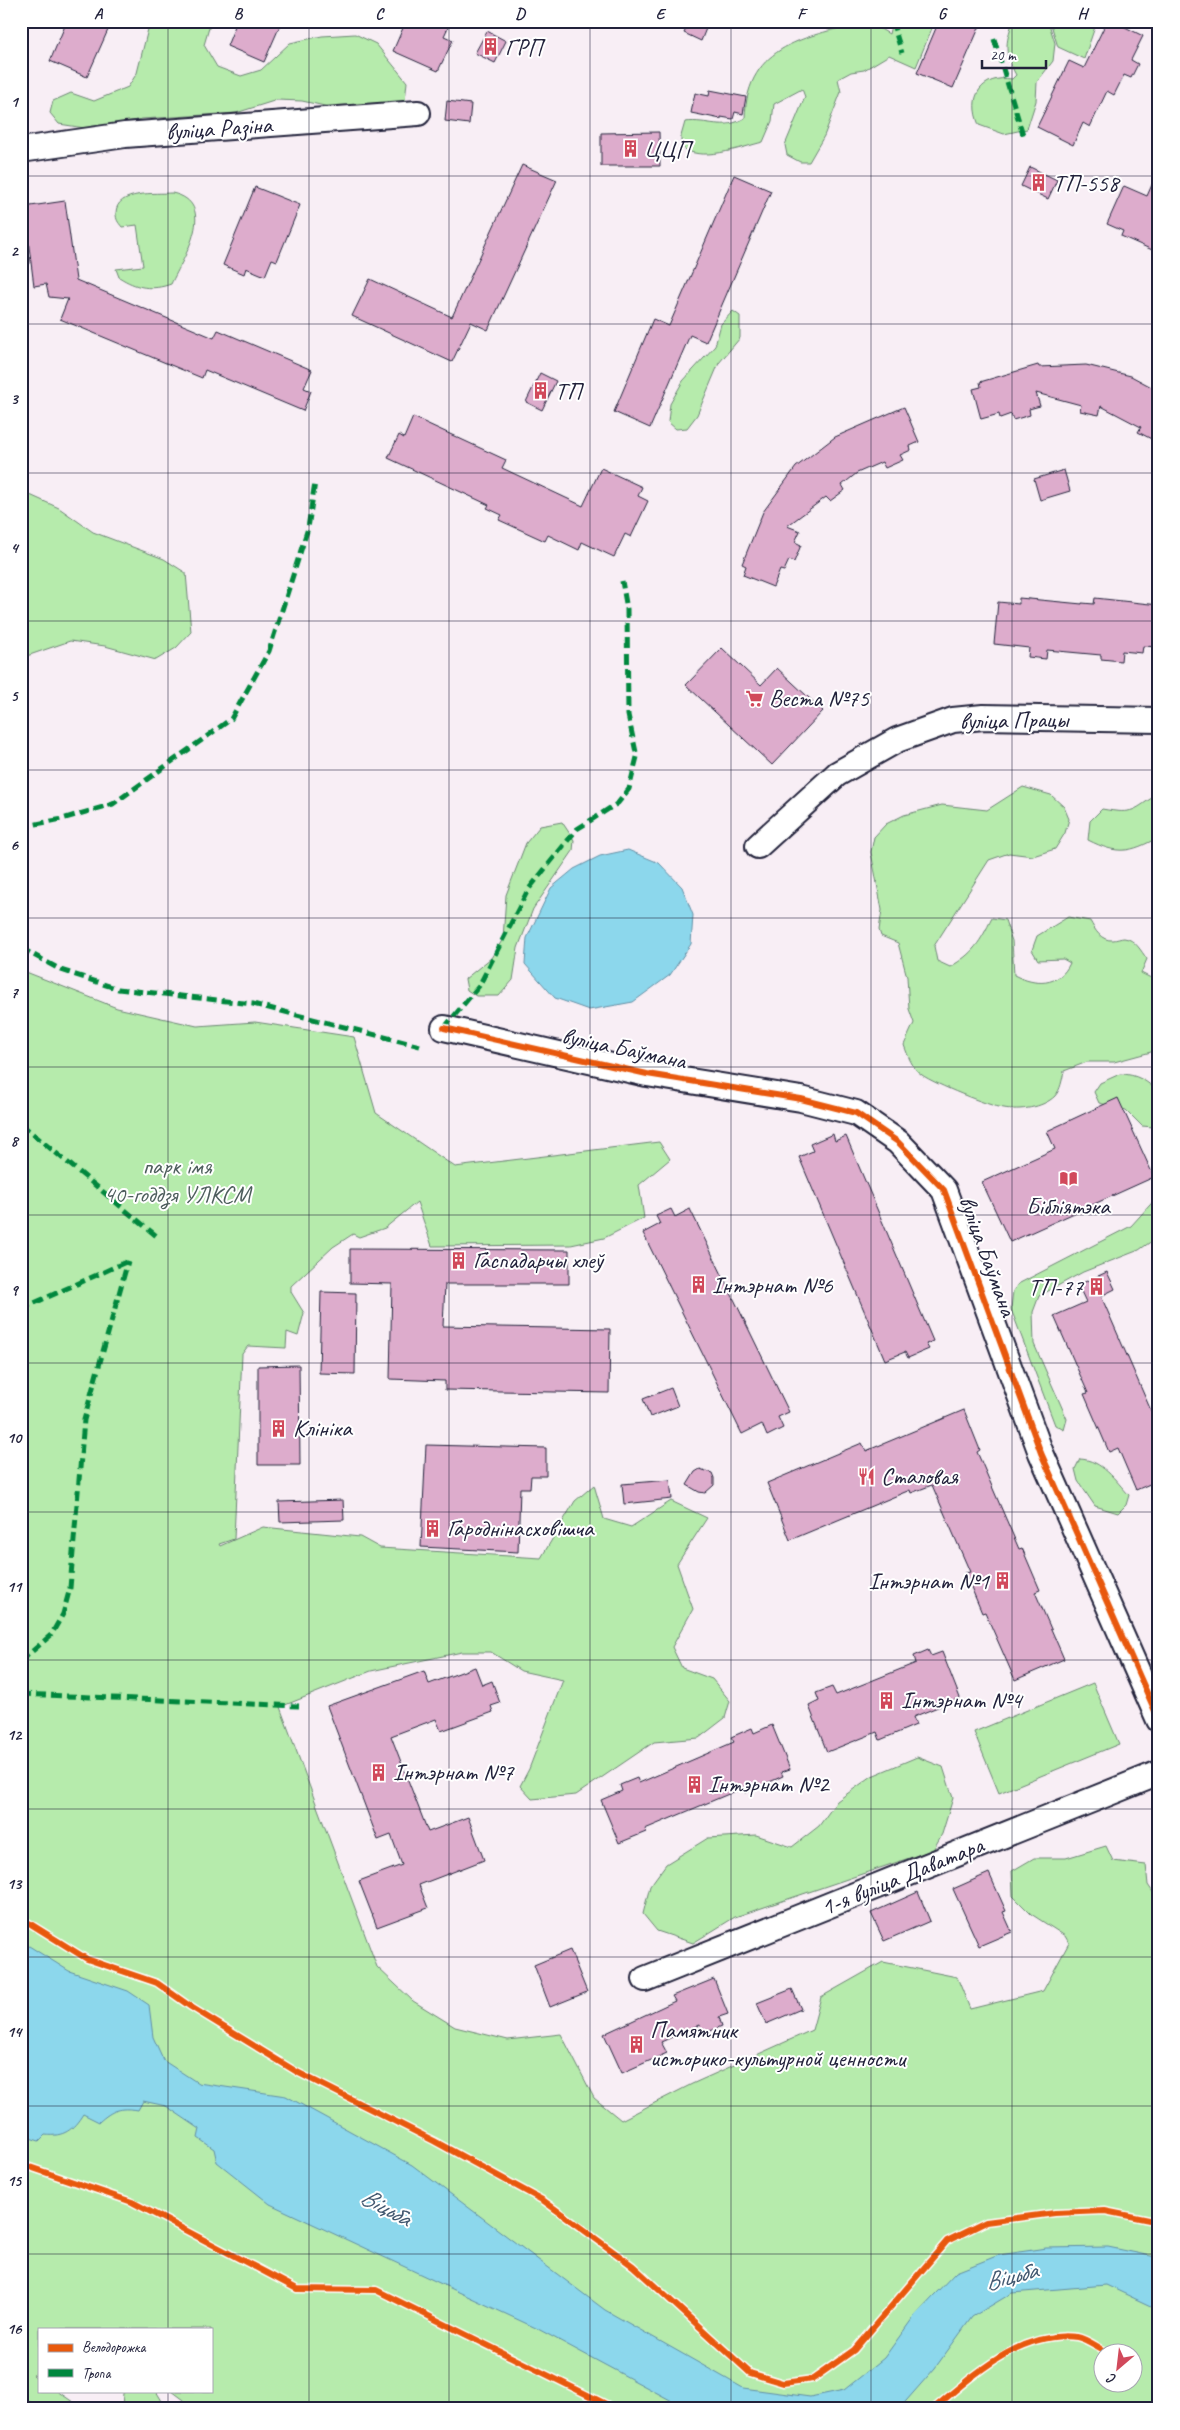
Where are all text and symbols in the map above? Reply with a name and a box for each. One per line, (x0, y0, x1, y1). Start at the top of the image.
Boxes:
text: A (94, 4, 104, 24)
text: B (234, 4, 244, 24)
text: C (375, 4, 385, 24)
text: D (515, 4, 526, 24)
text: E (656, 4, 667, 24)
text: F (797, 4, 808, 24)
text: G (938, 4, 948, 24)
text: H (1077, 4, 1089, 24)
place label: ГРП (505, 32, 546, 62)
building icon: ГРП (481, 37, 501, 57)
scale bar (982, 38, 1046, 70)
text: 20 m (990, 46, 1017, 65)
text: 1 (10, 92, 19, 112)
street label: вуліца Разіна (165, 109, 275, 147)
place label: ЦЦП (644, 134, 694, 164)
building icon: ЦЦП (620, 139, 640, 159)
place label: ТП-558 (1053, 168, 1121, 198)
building icon: ТП-558 (1029, 173, 1049, 193)
text: 2 (10, 241, 19, 261)
place label: ТП (555, 376, 584, 406)
building icon: ТП (531, 381, 551, 401)
text: 3 (10, 389, 19, 409)
text: 4 (10, 538, 19, 558)
place label: Веста №75 (769, 683, 870, 713)
text: 5 (11, 686, 20, 706)
supermarket icon: Веста №75 (745, 688, 765, 708)
street label: вуліца Працы (959, 704, 1071, 736)
text: 6 (10, 835, 19, 855)
text: 7 (10, 983, 19, 1003)
street label: вуліца Баўмана (559, 1020, 690, 1076)
text: 8 (10, 1131, 19, 1151)
park label: парк імя 40-годдзя УЛКСМ (104, 1151, 253, 1210)
library icon: Бібліятэка (1058, 1169, 1078, 1189)
place label: Бібліятэка (1026, 1191, 1111, 1221)
street label: вуліца Баўмана (952, 1192, 1024, 1322)
place label: Гаспадарчы хлеў (473, 1245, 606, 1275)
building icon: Гаспадарчы хлеў (449, 1250, 469, 1270)
place label: Інтэрнат №6 (712, 1270, 834, 1300)
place label: ТП-77 (1028, 1272, 1084, 1302)
building icon: Інтэрнат №6 (688, 1275, 708, 1295)
building icon: ТП-77 (1087, 1277, 1107, 1297)
text: 9 (10, 1280, 19, 1300)
place label: Клініка (293, 1413, 353, 1443)
building icon: Клініка (269, 1418, 289, 1438)
text: 10 (7, 1428, 23, 1448)
place label: Сталовая (881, 1461, 959, 1491)
restaurant icon: Сталовая (857, 1466, 877, 1486)
place label: Гароднінасховішча (447, 1513, 595, 1543)
building icon: Гароднінасховішча (423, 1518, 443, 1538)
place label: Інтэрнат №1 (868, 1566, 990, 1596)
building icon: Інтэрнат №1 (993, 1571, 1013, 1591)
text: 11 (7, 1577, 23, 1597)
place label: Інтэрнат №4 (901, 1685, 1024, 1715)
building icon: Інтэрнат №4 (877, 1690, 897, 1710)
text: 12 (7, 1725, 23, 1745)
place label: Інтэрнат №7 (393, 1757, 515, 1787)
building icon: Інтэрнат №7 (369, 1762, 389, 1782)
place label: Інтэрнат №2 (708, 1769, 831, 1799)
building icon: Інтэрнат №2 (684, 1774, 704, 1794)
street label: 1-я вуліца Даватара (816, 1829, 989, 1922)
text: 13 (7, 1874, 23, 1894)
place label: Памятник историко-культурной ценности (650, 2015, 908, 2073)
text: 14 (7, 2022, 23, 2042)
building icon: Памятник историко-культурной ценности (626, 2034, 646, 2054)
text: 15 (7, 2171, 23, 2191)
water label: Віцьба (355, 2180, 419, 2235)
water label: Віцьба (981, 2254, 1043, 2298)
text: 16 (7, 2319, 23, 2339)
legend (38, 2328, 212, 2392)
text: Велодорожка (82, 2338, 146, 2357)
north arrow (1092, 2342, 1142, 2392)
text: Тропа (82, 2364, 111, 2383)
text: С (1103, 2369, 1119, 2388)

